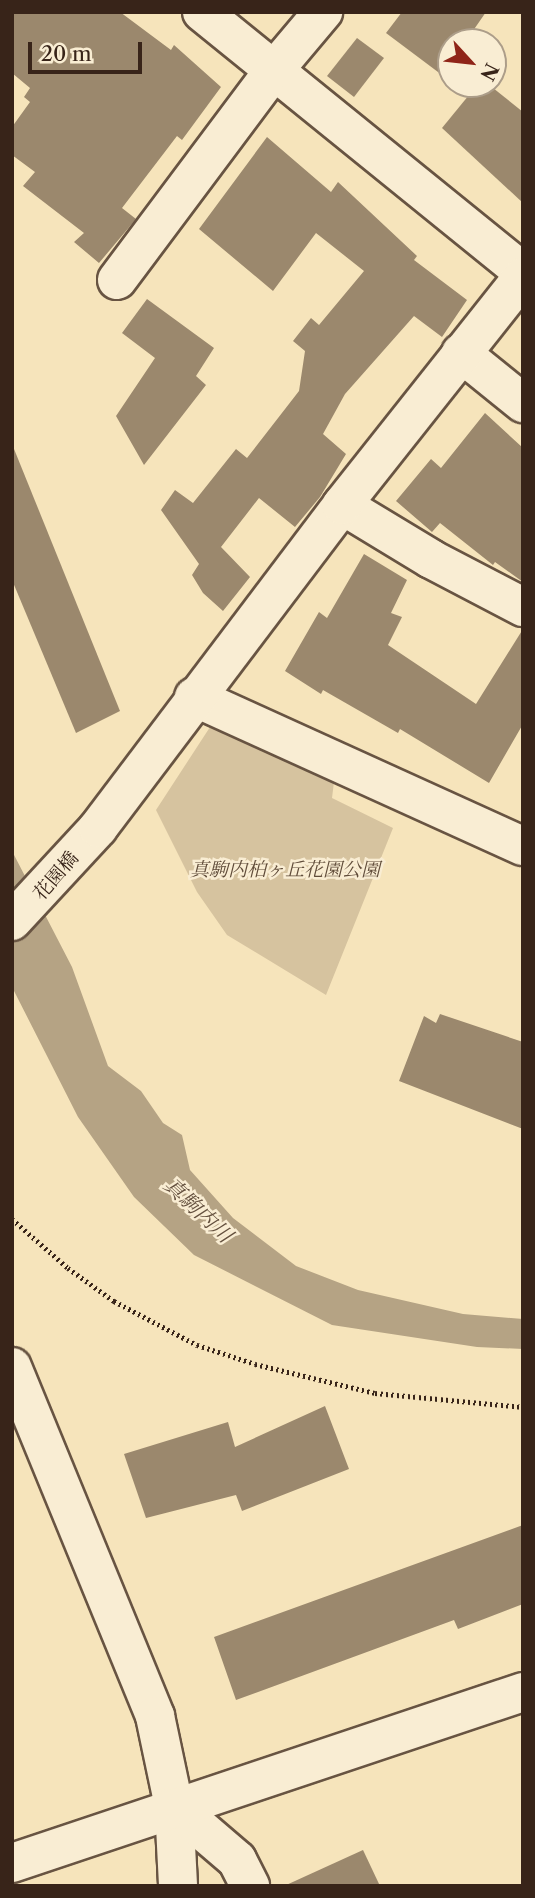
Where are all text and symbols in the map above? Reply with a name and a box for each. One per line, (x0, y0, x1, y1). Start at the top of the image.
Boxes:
scale bar (32, 28, 145, 72)
north arrow (437, 28, 507, 98)
text: 20 m (41, 41, 92, 66)
text: N (475, 59, 503, 84)
street label: 花園橋 (29, 847, 83, 905)
park label: 真駒内柏ヶ丘花園公園 (190, 859, 380, 881)
water label: 真駒内川 (159, 1172, 237, 1248)

